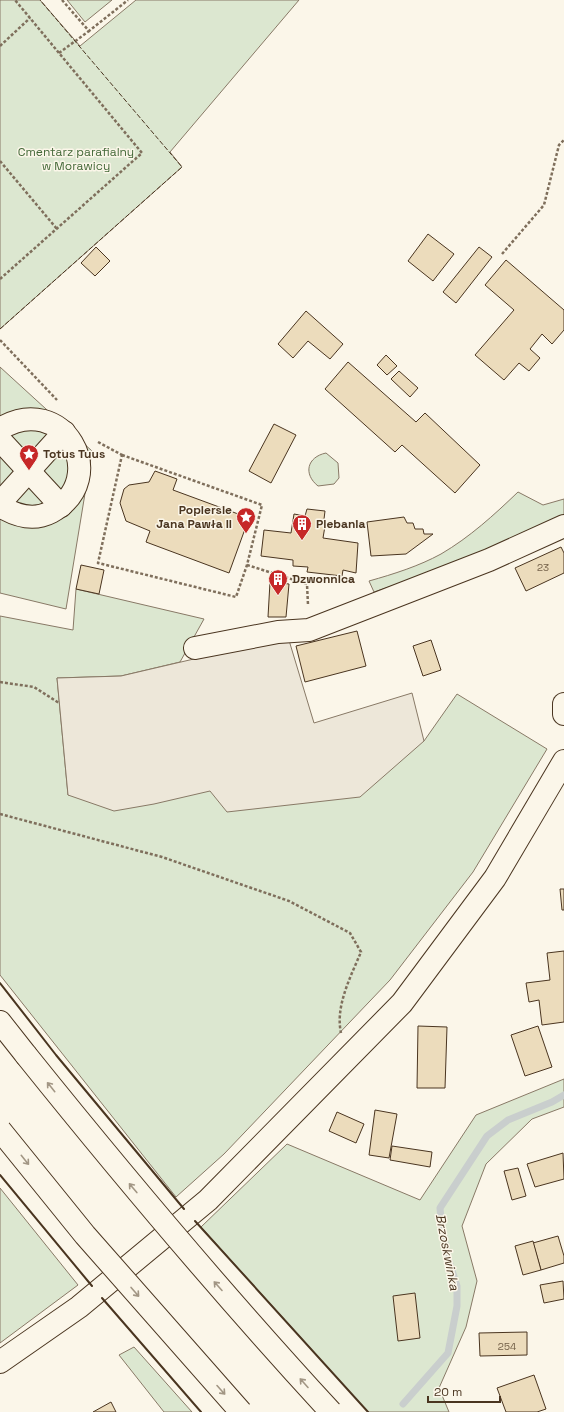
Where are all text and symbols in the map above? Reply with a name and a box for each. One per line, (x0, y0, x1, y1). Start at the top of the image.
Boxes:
park label: Cmentarz parafialny w Morawicy (18, 144, 134, 174)
place icon: Totus Tuus (18, 443, 40, 471)
place label: Totus Tuus (43, 446, 105, 462)
place label: Popiersie Jana Pawła II (156, 502, 232, 532)
place icon: Popiersie Jana Pawła II (235, 506, 257, 534)
building icon: Plebania (291, 513, 313, 541)
place label: Plebania (316, 516, 366, 532)
house number: 23 (537, 561, 549, 574)
building icon: Dzwonnica (267, 568, 289, 596)
place label: Dzwonnica (292, 571, 355, 587)
one-way arrow (47, 1081, 55, 1092)
one-way arrow (20, 1155, 29, 1166)
one-way arrow (129, 1183, 138, 1193)
water label: Brzoskwinka (432, 1212, 463, 1292)
one-way arrow (213, 1281, 223, 1291)
one-way arrow (131, 1287, 140, 1297)
house number: 254 (498, 1340, 516, 1353)
one-way arrow (300, 1378, 309, 1388)
scale bar (428, 1378, 500, 1404)
text: 20 m (434, 1384, 462, 1400)
one-way arrow (216, 1385, 226, 1395)

